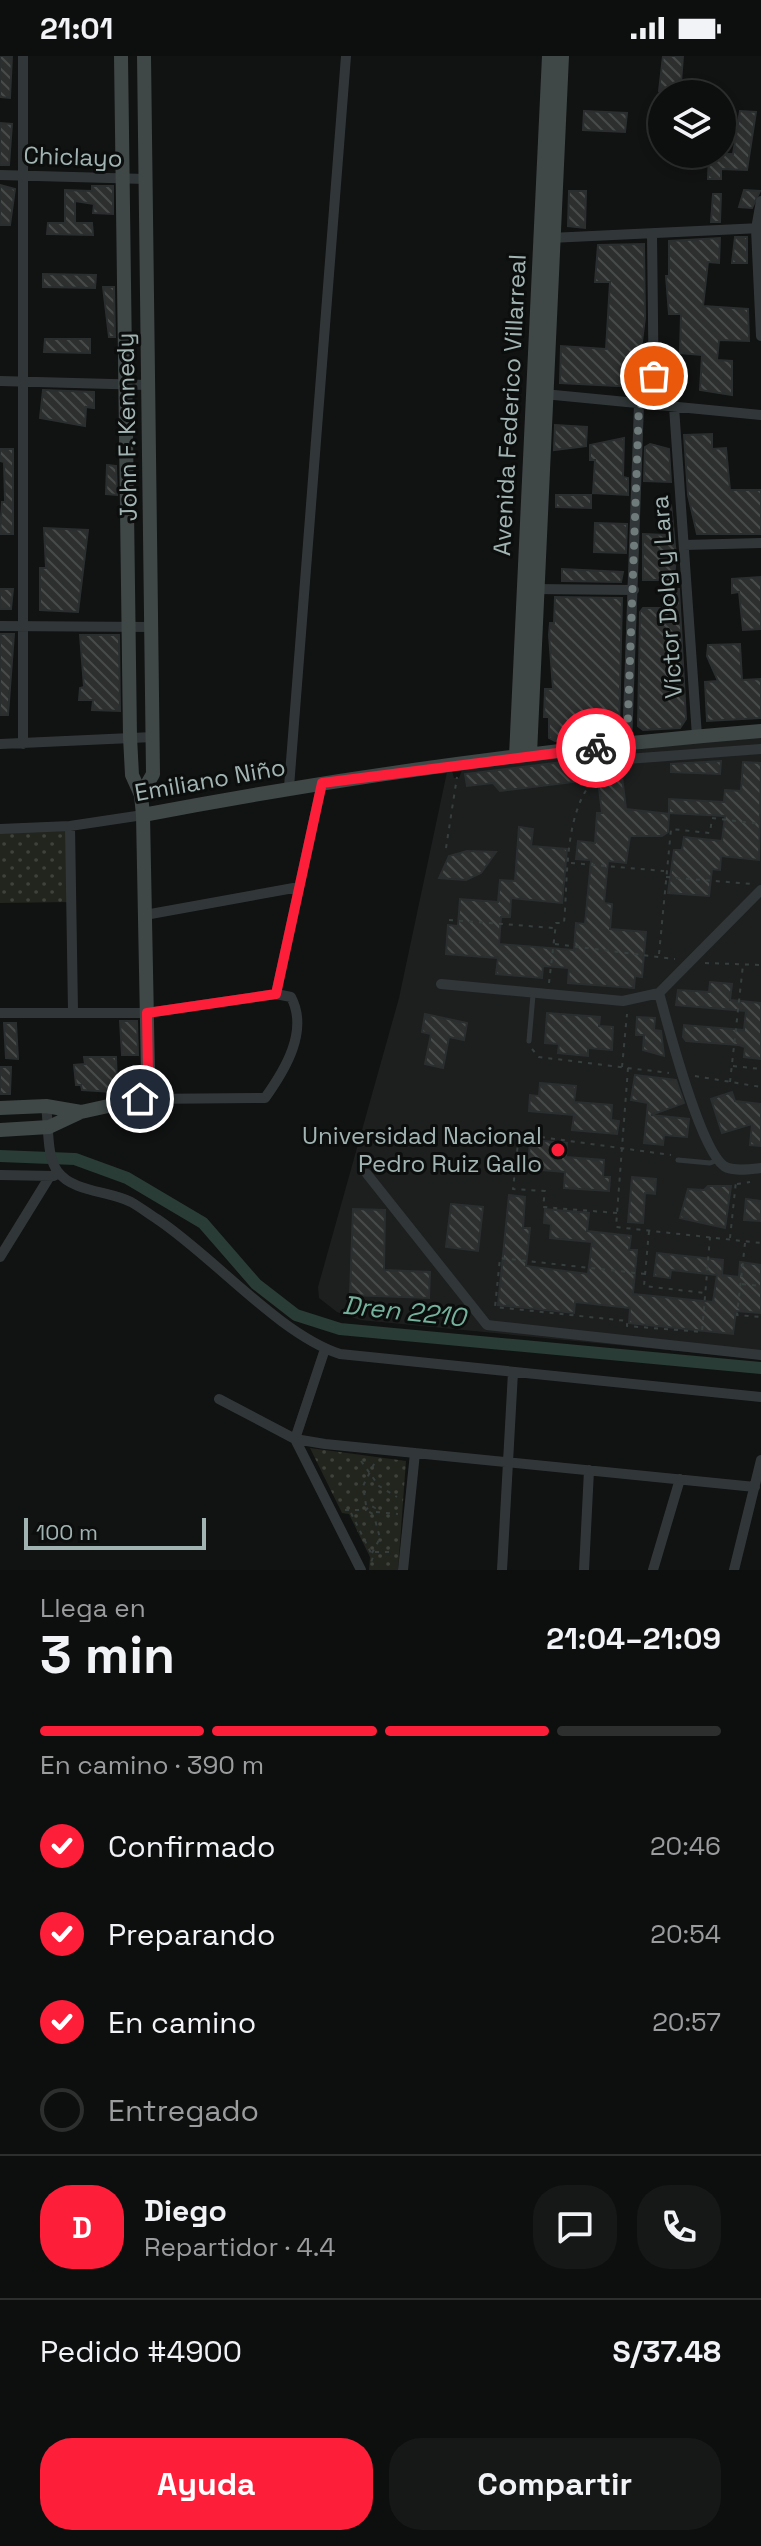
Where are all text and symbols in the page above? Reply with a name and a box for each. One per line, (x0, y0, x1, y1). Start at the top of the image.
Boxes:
text: 21:01 (40, 9, 113, 48)
map controls (648, 80, 736, 168)
button: layers (648, 80, 736, 168)
street label: Chiclayo (23, 139, 123, 174)
street label: Avenida Federico Villarreal (486, 253, 533, 557)
street label: John F. Kennedy (109, 332, 144, 522)
pin (620, 342, 688, 410)
icon: bag (632, 354, 676, 398)
street label: Víctor Dolg y Lara (644, 494, 689, 700)
courier (556, 708, 636, 788)
icon: bike (574, 726, 618, 770)
street label: Emiliano Niño (132, 751, 288, 808)
pin (106, 1065, 174, 1133)
icon: home (118, 1077, 162, 1121)
place label: Universidad Nacional Pedro Ruiz Gallo (302, 1120, 542, 1179)
marker: Universidad Nacional Pedro Ruiz Gallo (549, 1141, 567, 1159)
water label: Dren 2210 (341, 1288, 469, 1335)
scale bar (24, 1514, 206, 1550)
text: 100 m (36, 1518, 98, 1546)
text: Llega en (40, 1591, 146, 1625)
text: 21:04–21:09 (546, 1619, 721, 1658)
text: 3 min (40, 1622, 175, 1688)
text: En camino · 390 m (40, 1748, 264, 1782)
icon: check (40, 1824, 84, 1868)
text: Confirmado (108, 1827, 275, 1866)
text: 20:46 (650, 1829, 721, 1863)
icon: check (40, 1912, 84, 1956)
text: Preparando (108, 1915, 275, 1954)
text: 20:54 (650, 1917, 721, 1951)
icon: check (40, 2000, 84, 2044)
text: En camino (108, 2003, 256, 2042)
text: 20:57 (652, 2005, 721, 2039)
text: Entregado (108, 2091, 259, 2130)
button: chat (533, 2185, 617, 2269)
button: phone (637, 2185, 721, 2269)
text: Diego (144, 2191, 227, 2230)
text: D (72, 2208, 92, 2247)
text: Repartidor · 4.4 (144, 2230, 336, 2264)
text: Pedido #4900 (40, 2332, 242, 2371)
text: S/37.48 (613, 2332, 721, 2371)
button: Ayuda (40, 2438, 373, 2530)
button: Compartir (389, 2438, 721, 2530)

